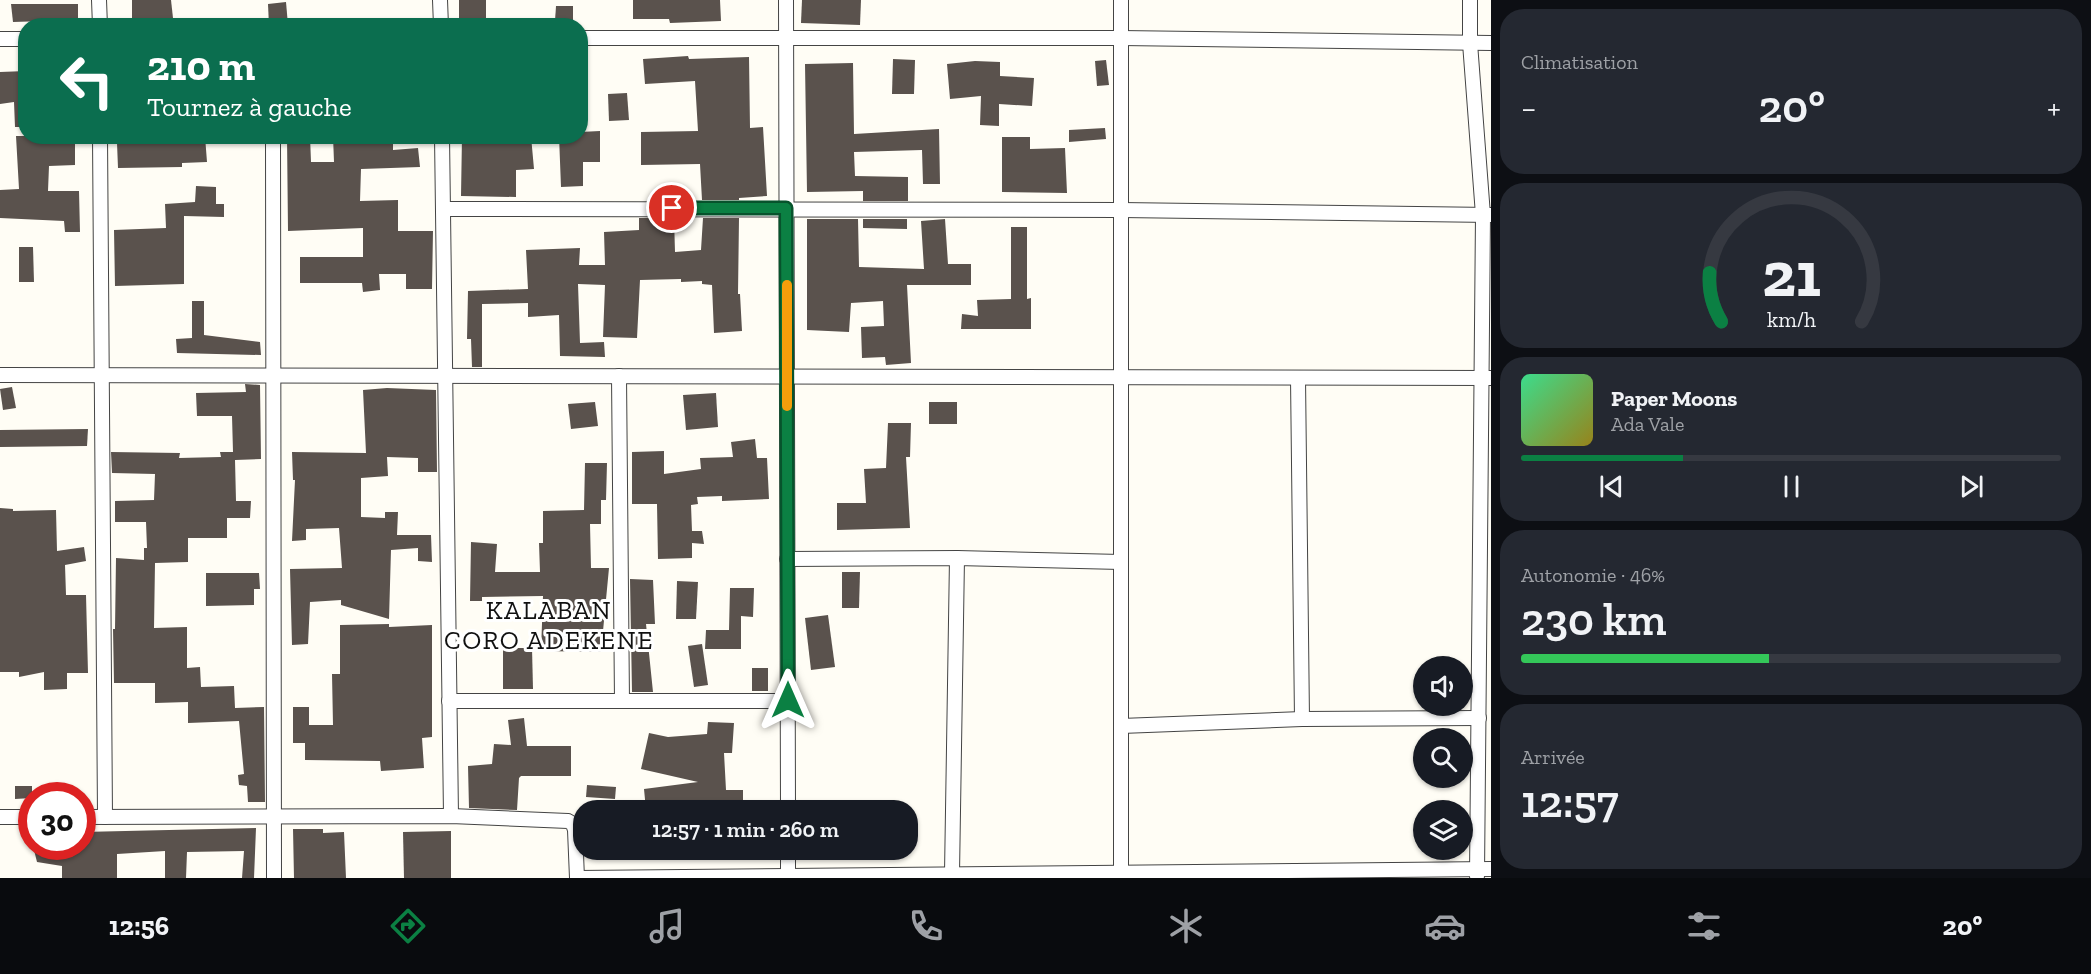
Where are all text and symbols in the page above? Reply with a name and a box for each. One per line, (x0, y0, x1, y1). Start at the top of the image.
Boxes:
text: 210 m (147, 40, 255, 91)
icon: left (48, 42, 126, 120)
text: Climatisation (1521, 50, 1638, 74)
text: 20° (1758, 80, 1825, 134)
text: − (1521, 88, 1536, 127)
text: + (2047, 88, 2061, 127)
text: Tournez à gauche (147, 91, 352, 123)
pin (646, 182, 697, 233)
icon: arrive (655, 191, 688, 224)
text: 21 (1762, 237, 1820, 312)
text: km/h (1767, 308, 1815, 333)
text: Paper Moons (1611, 385, 1737, 412)
text: Ada Vale (1611, 412, 1684, 436)
icon: previous (1595, 470, 1628, 503)
icon: pause (1775, 470, 1808, 503)
icon: next (1955, 470, 1988, 503)
text: Autonomie · 46% (1521, 563, 1665, 587)
text: 230 km (1521, 593, 1667, 647)
district label: KALABAN CORO ADEKENE (444, 594, 654, 656)
map controls (1413, 656, 1473, 860)
button: sound (1413, 656, 1473, 716)
position arrow (756, 668, 820, 732)
button: search (1413, 728, 1473, 788)
text: Arrivée (1521, 745, 1585, 769)
text: 12:57 (1521, 775, 1619, 829)
speed limit sign: 30 (18, 782, 96, 860)
button: layers (1413, 800, 1473, 860)
text: 12:57 · 1 min · 260 m (652, 816, 839, 843)
icon: directions (387, 905, 429, 947)
icon: music (646, 905, 688, 947)
icon: phone (905, 905, 947, 947)
icon: climate (1165, 905, 1207, 947)
icon: car (1424, 905, 1466, 947)
icon: filters (1683, 905, 1725, 947)
text: 12:56 (109, 910, 169, 942)
text: 20° (1942, 910, 1982, 942)

